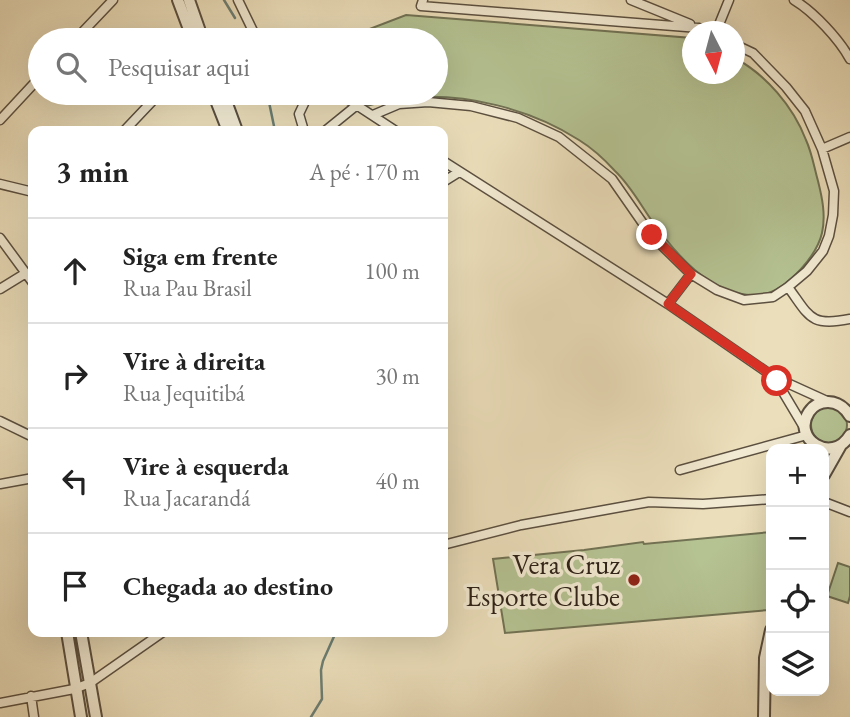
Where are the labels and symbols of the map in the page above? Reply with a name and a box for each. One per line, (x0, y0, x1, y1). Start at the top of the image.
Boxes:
north arrow (682, 21, 745, 84)
route end (636, 219, 667, 250)
route start (761, 365, 792, 396)
place label: Vera Cruz Esporte Clube (465, 546, 620, 614)
marker: Vera Cruz Esporte Clube (626, 572, 642, 588)

